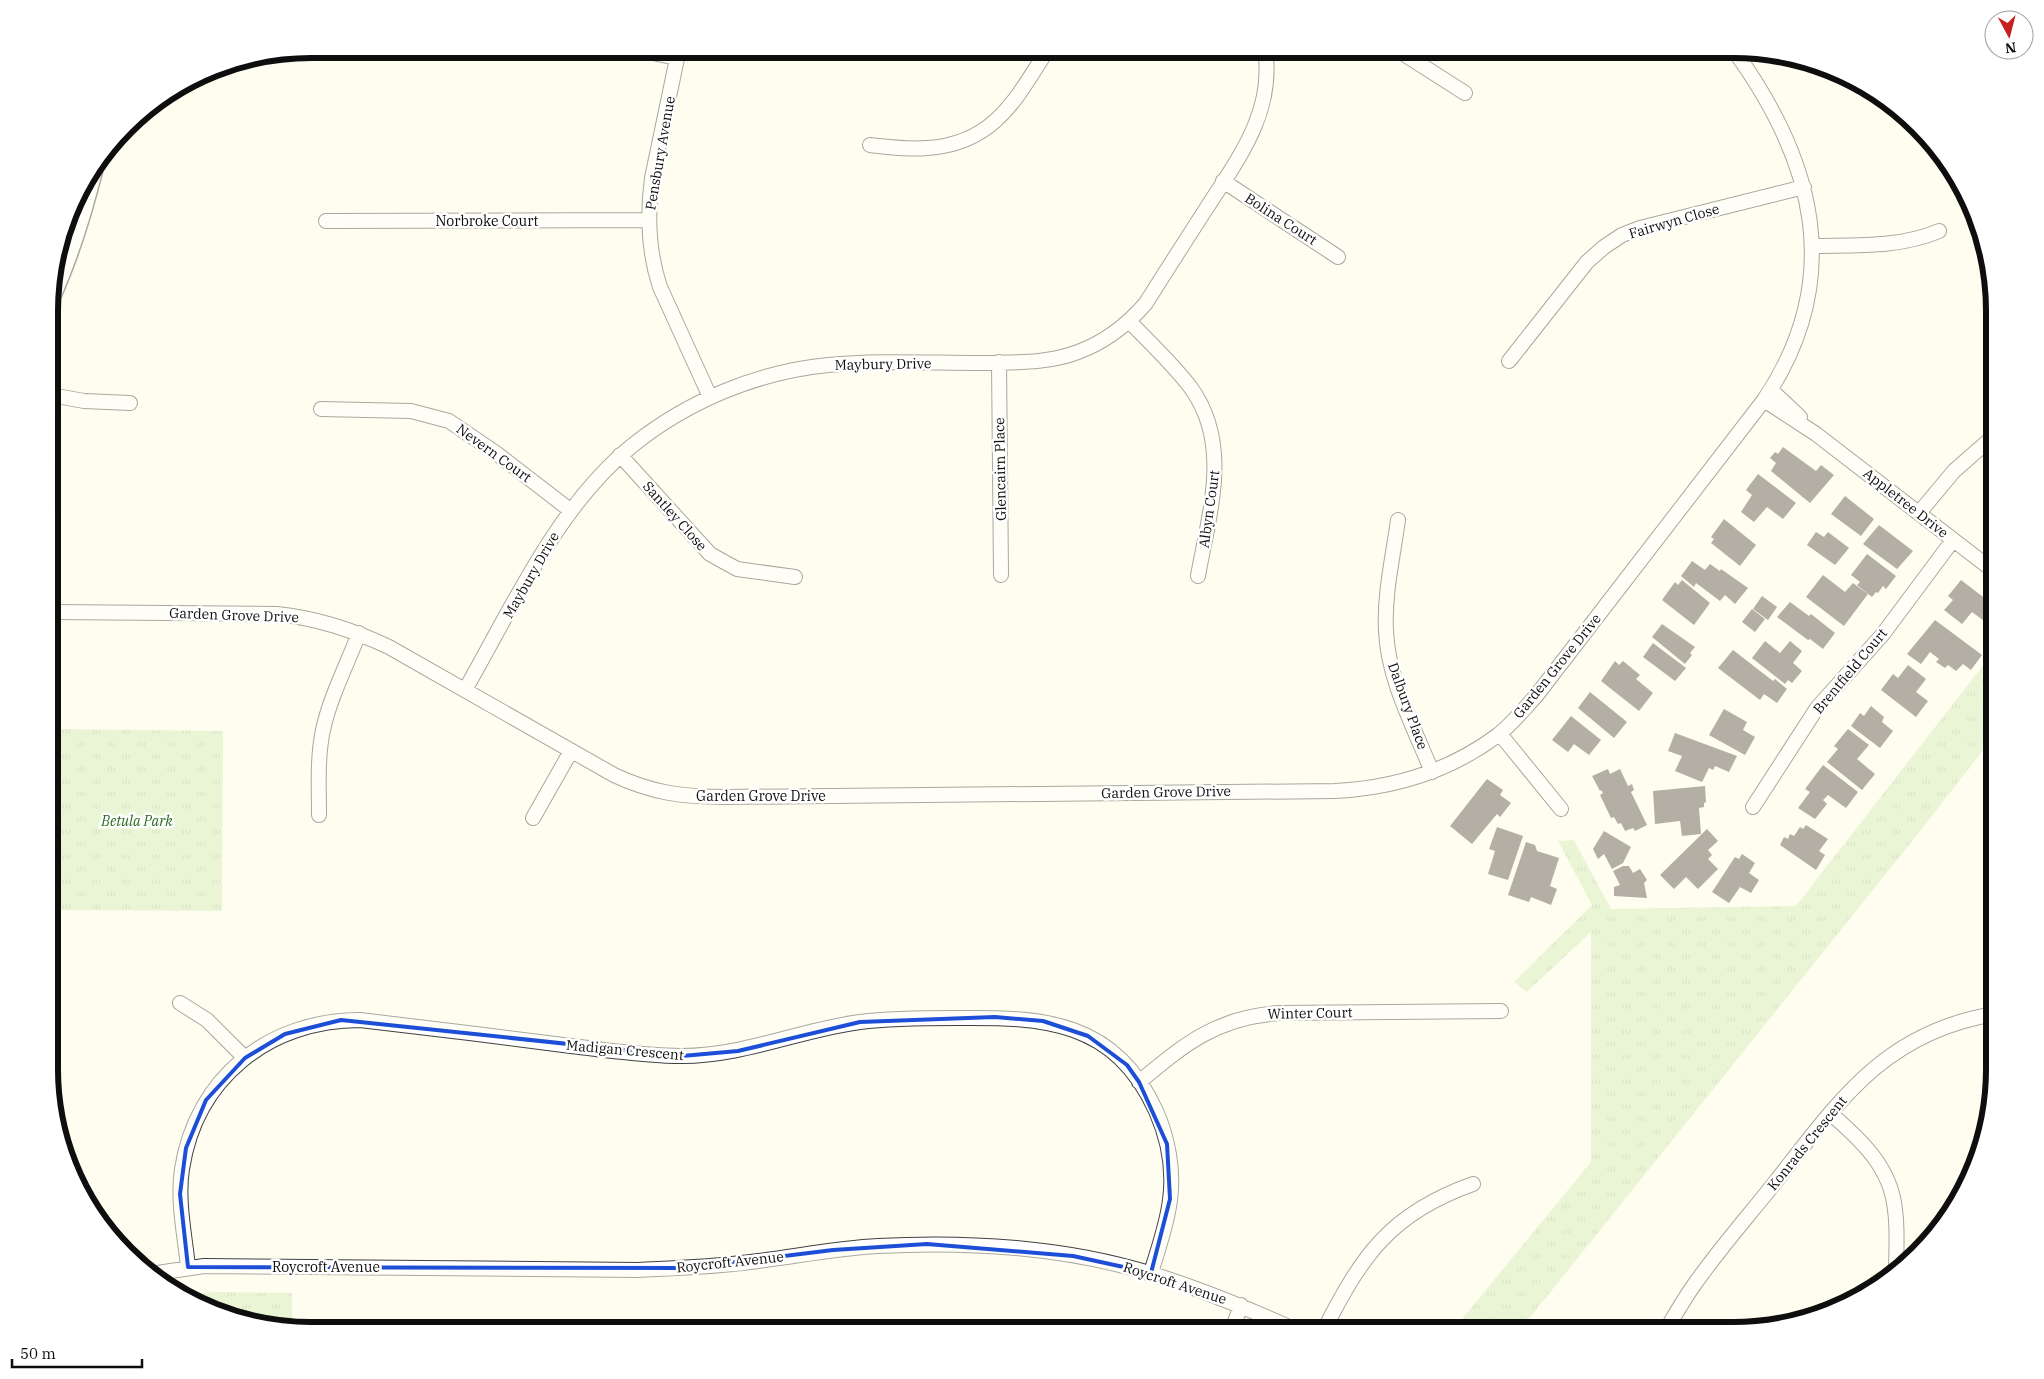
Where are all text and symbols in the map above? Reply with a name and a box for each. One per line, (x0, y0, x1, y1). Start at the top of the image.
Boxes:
north arrow (1984, 10, 2034, 60)
text: N (2004, 38, 2017, 58)
street label: Pensbury Avenue (641, 95, 679, 211)
street label: Bolina Court (1241, 189, 1321, 249)
street label: Fairwyn Close (1627, 199, 1721, 243)
street label: Norbroke Court (436, 212, 539, 230)
street label: Maybury Drive (834, 354, 932, 374)
street label: Glencairn Place (990, 417, 1010, 521)
street label: Nevern Court (453, 420, 535, 486)
street label: Appletree Drive (1860, 464, 1952, 542)
street label: Albyn Court (1195, 469, 1223, 549)
street label: Santley Close (639, 477, 711, 555)
street label: Maybury Drive (499, 529, 563, 621)
street label: Garden Grove Drive (169, 604, 299, 626)
street label: Garden Grove Drive (1509, 610, 1605, 722)
street label: Brentfield Court (1809, 625, 1891, 717)
street label: Dalbury Place (1384, 660, 1432, 752)
street label: Garden Grove Drive (1101, 782, 1231, 802)
street label: Garden Grove Drive (696, 787, 826, 805)
park label: Betula Park (100, 812, 173, 830)
street label: Winter Court (1267, 1003, 1353, 1023)
street label: Madigan Crescent (565, 1036, 685, 1064)
street label: Konrads Crescent (1763, 1092, 1851, 1194)
street label: Roycroft Avenue (675, 1247, 785, 1277)
street label: Roycroft Avenue (272, 1258, 380, 1276)
street label: Roycroft Avenue (1121, 1258, 1229, 1308)
scale bar (12, 1336, 142, 1368)
text: 50 m (20, 1344, 56, 1363)

